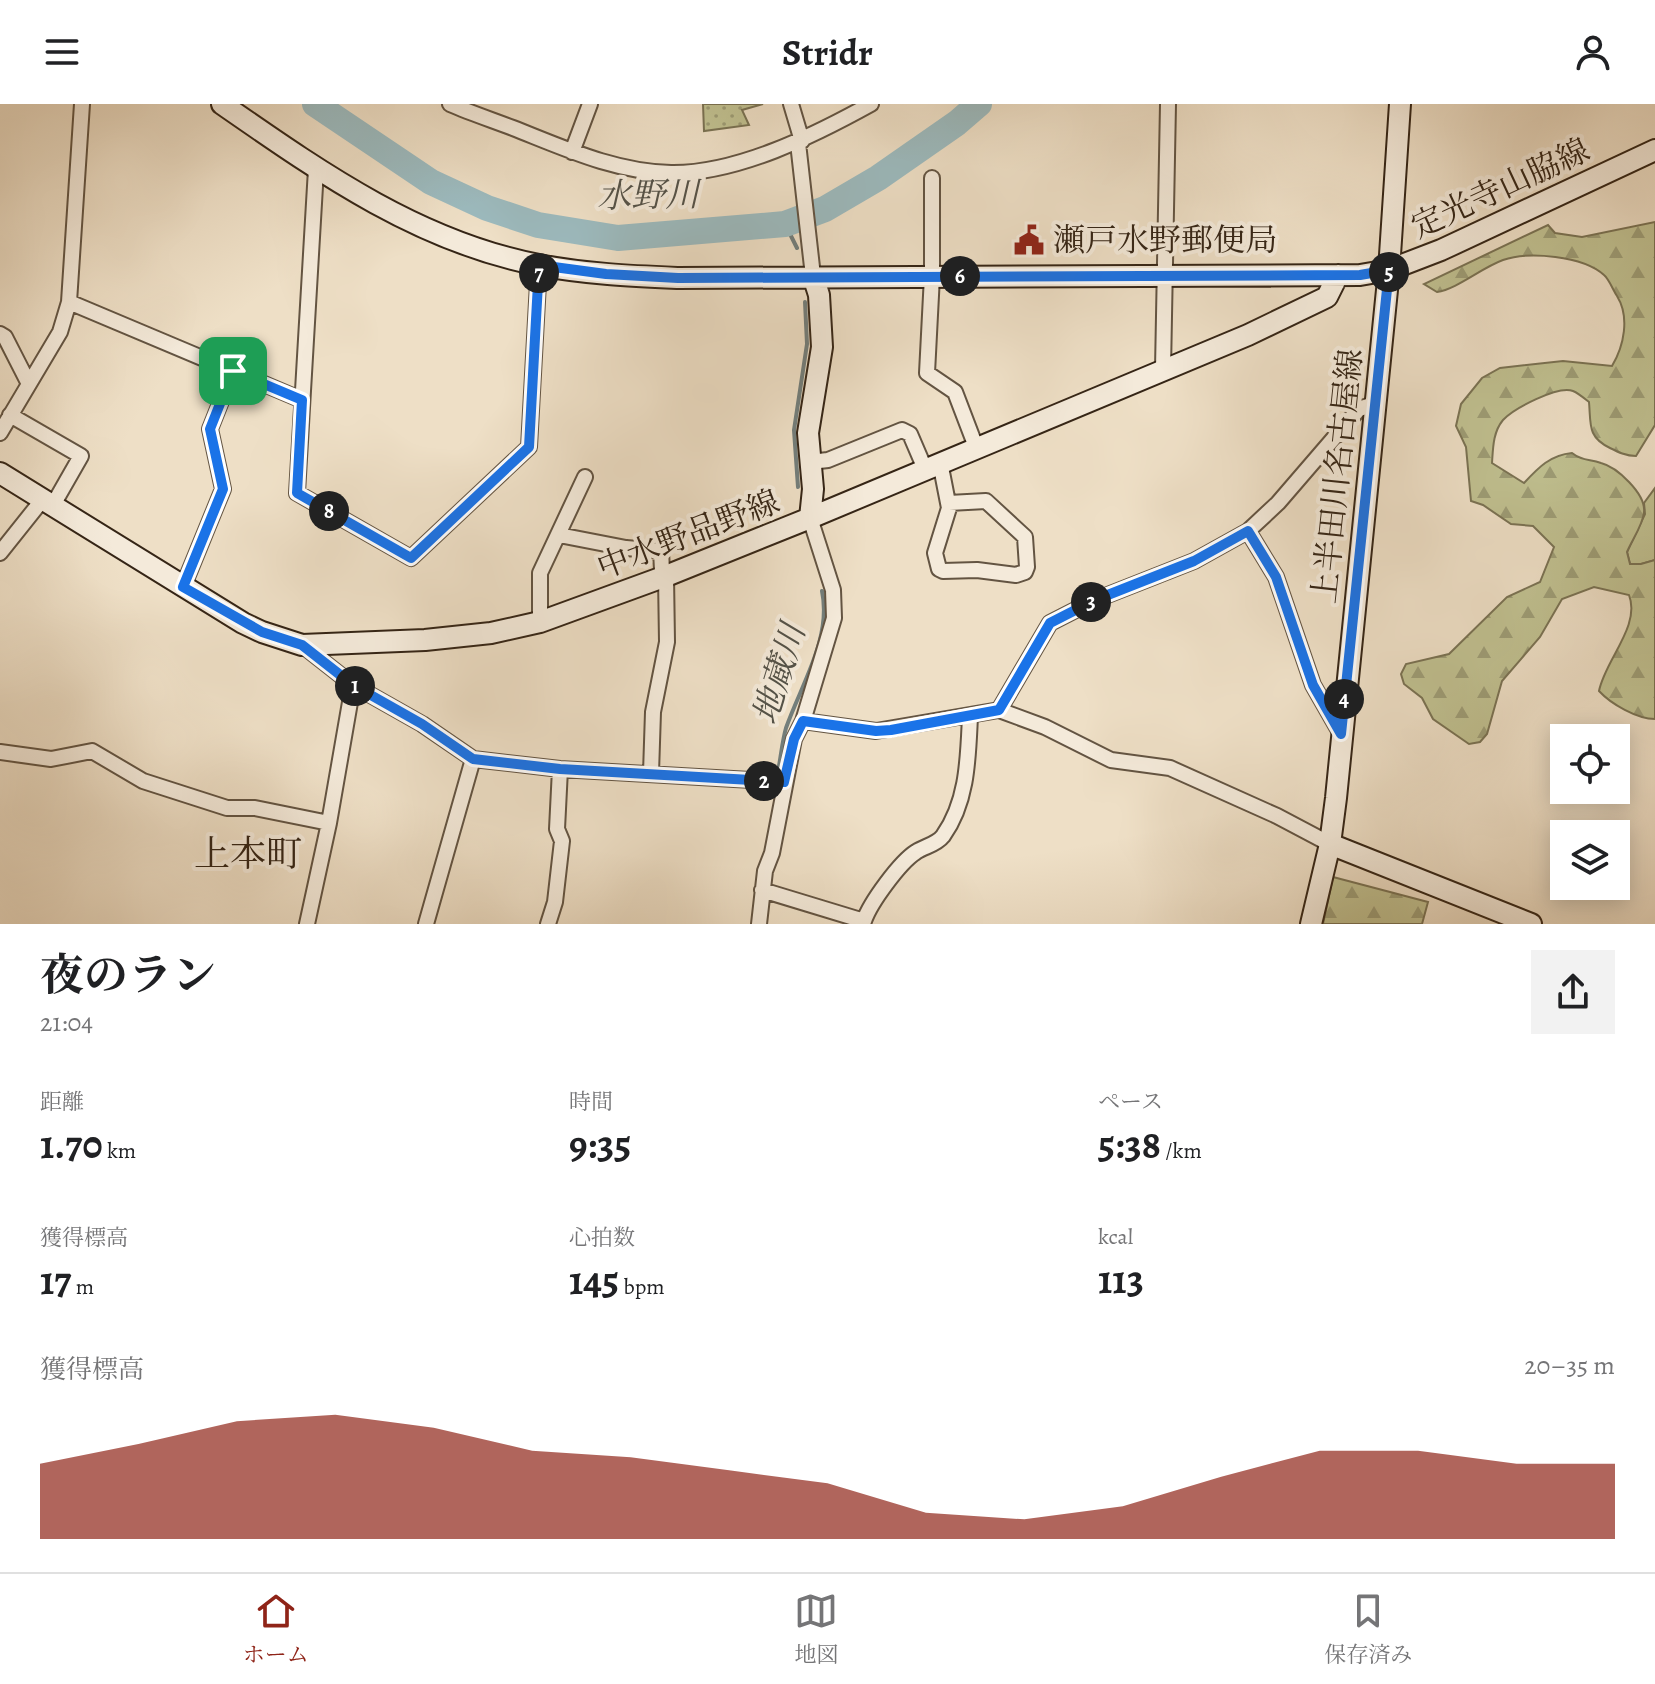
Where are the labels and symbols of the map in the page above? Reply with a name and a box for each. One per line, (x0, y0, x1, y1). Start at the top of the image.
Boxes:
street label: 定光寺山脇線 (1404, 127, 1596, 249)
water label: 水野川 (597, 171, 703, 219)
place label: 瀬戸水野郵便局 (1053, 218, 1277, 262)
public building icon: 瀬戸水野郵便局 (1012, 223, 1046, 257)
pin: 5 (1369, 252, 1409, 292)
pin: 7 (519, 253, 559, 293)
pin: 6 (940, 256, 980, 296)
pin (199, 337, 267, 405)
street label: 上半田川名古屋線 (1302, 346, 1372, 606)
street label: 中水野品野線 (590, 479, 786, 589)
pin: 8 (309, 491, 349, 531)
pin: 3 (1071, 582, 1111, 622)
water label: 地蔵川 (742, 615, 818, 730)
pin: 1 (335, 666, 375, 706)
pin: 4 (1324, 679, 1364, 719)
pin: 2 (744, 761, 784, 801)
district label: 上本町 (194, 829, 302, 878)

